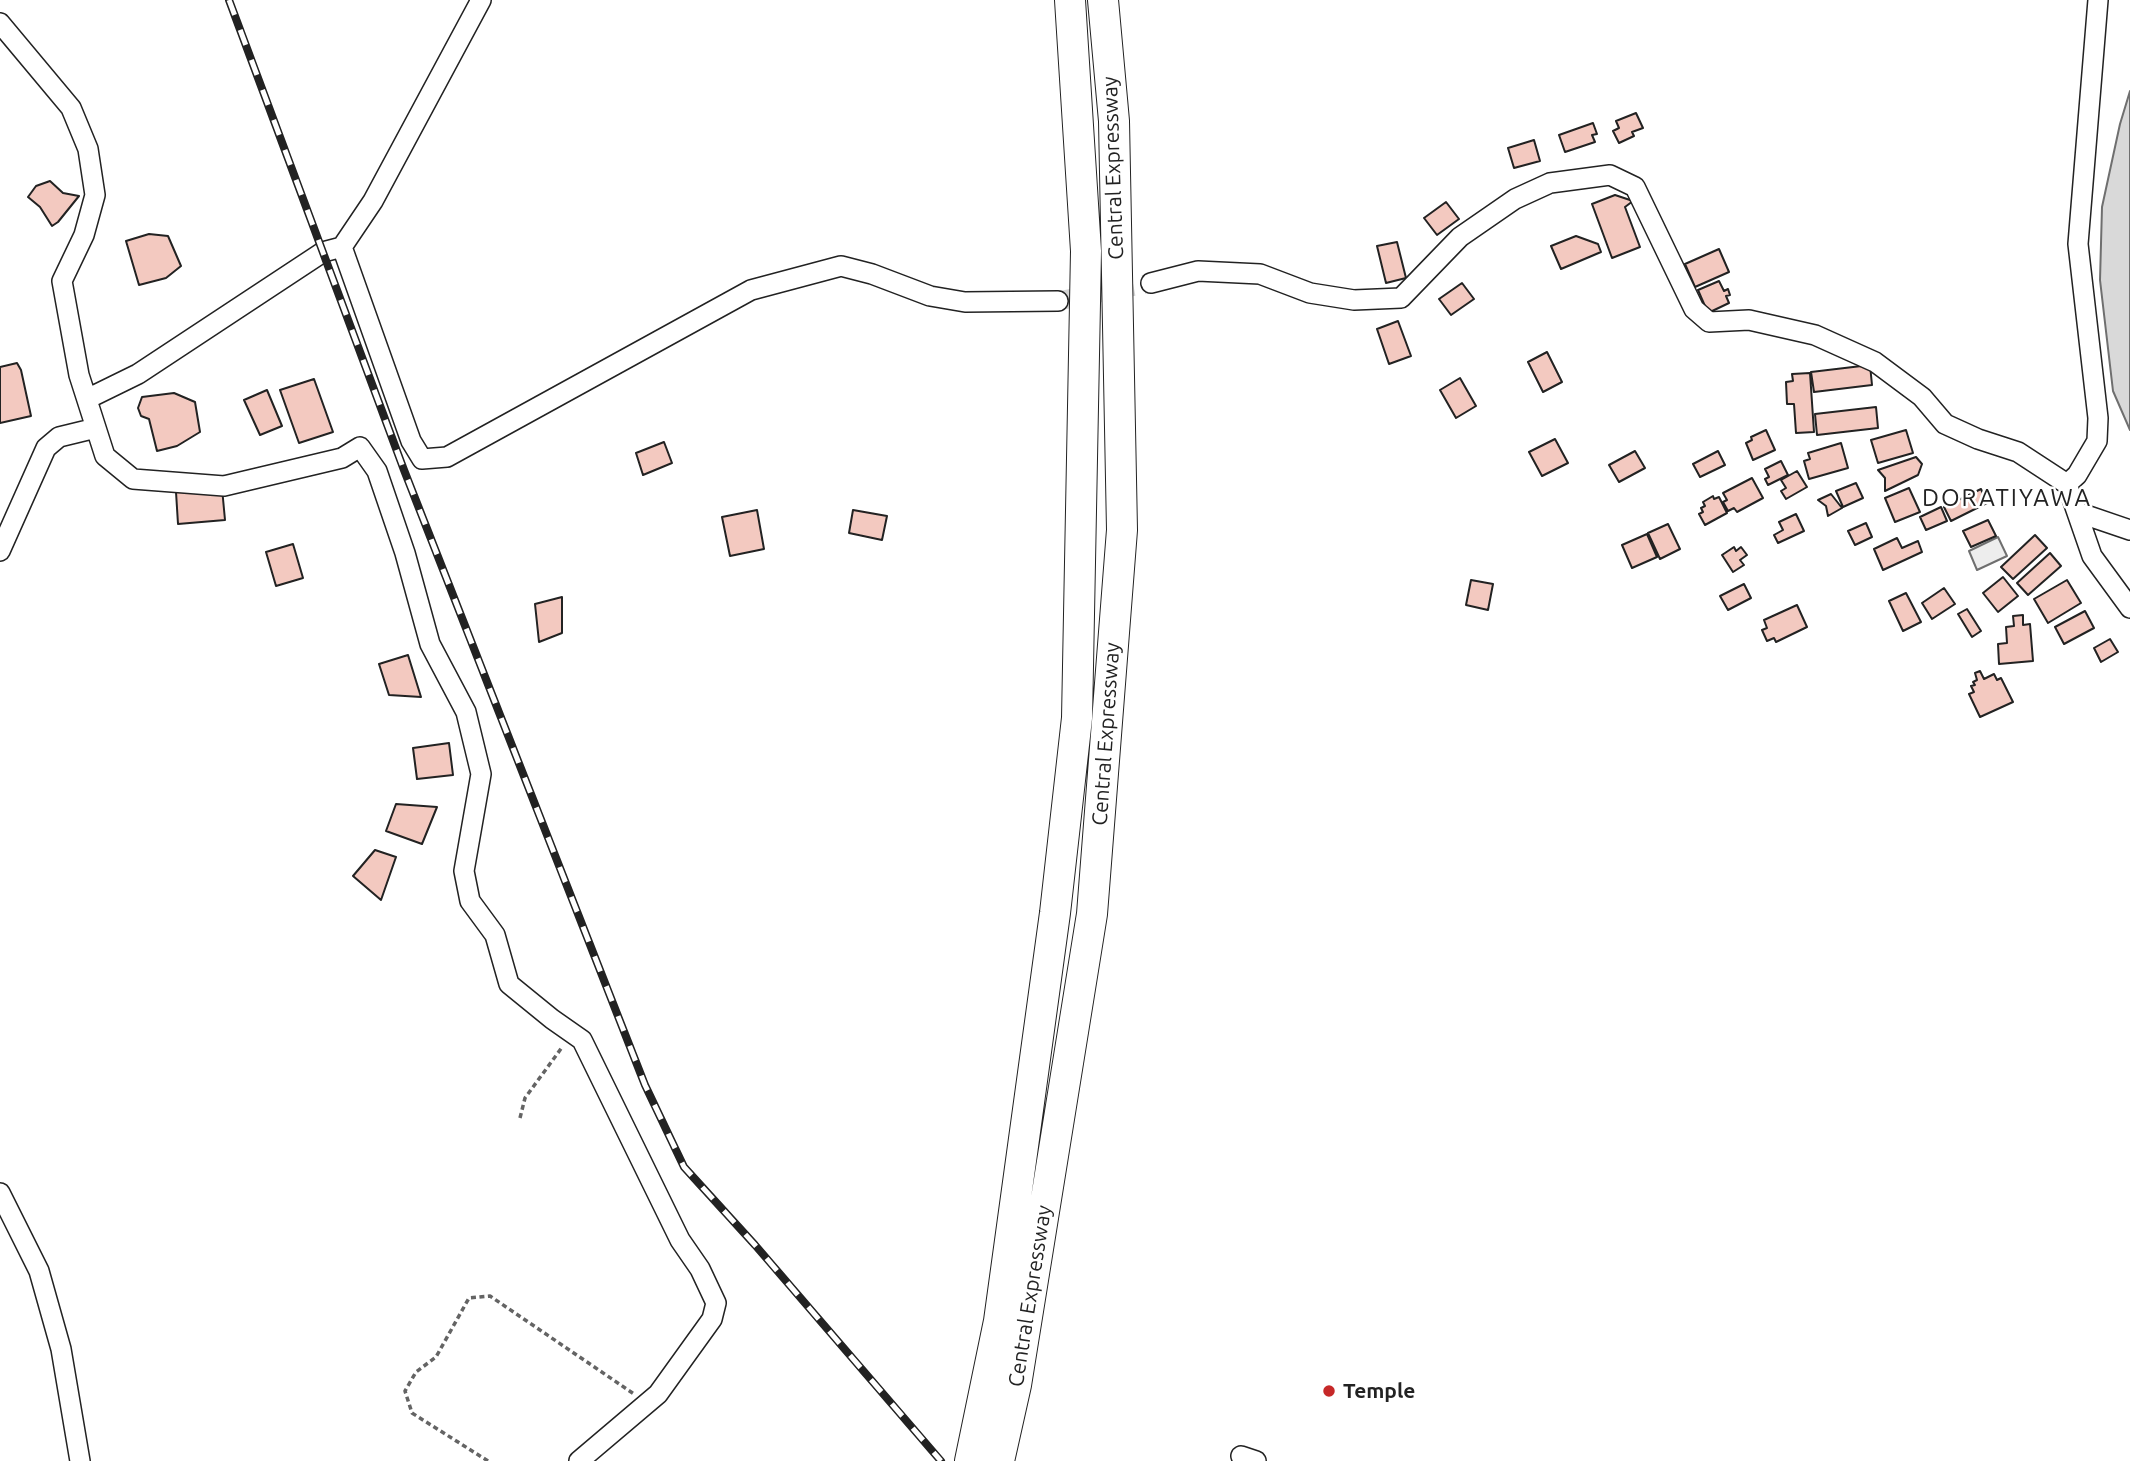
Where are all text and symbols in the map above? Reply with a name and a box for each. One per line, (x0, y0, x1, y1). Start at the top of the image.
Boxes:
street label: Central Expressway (1097, 76, 1129, 260)
district label: DORATIYAWA (1923, 484, 2091, 512)
street label: Central Expressway (1087, 642, 1125, 826)
street label: Central Expressway (1003, 1203, 1057, 1389)
place label: Temple (1343, 1378, 1415, 1404)
marker: Temple (1321, 1383, 1337, 1399)

